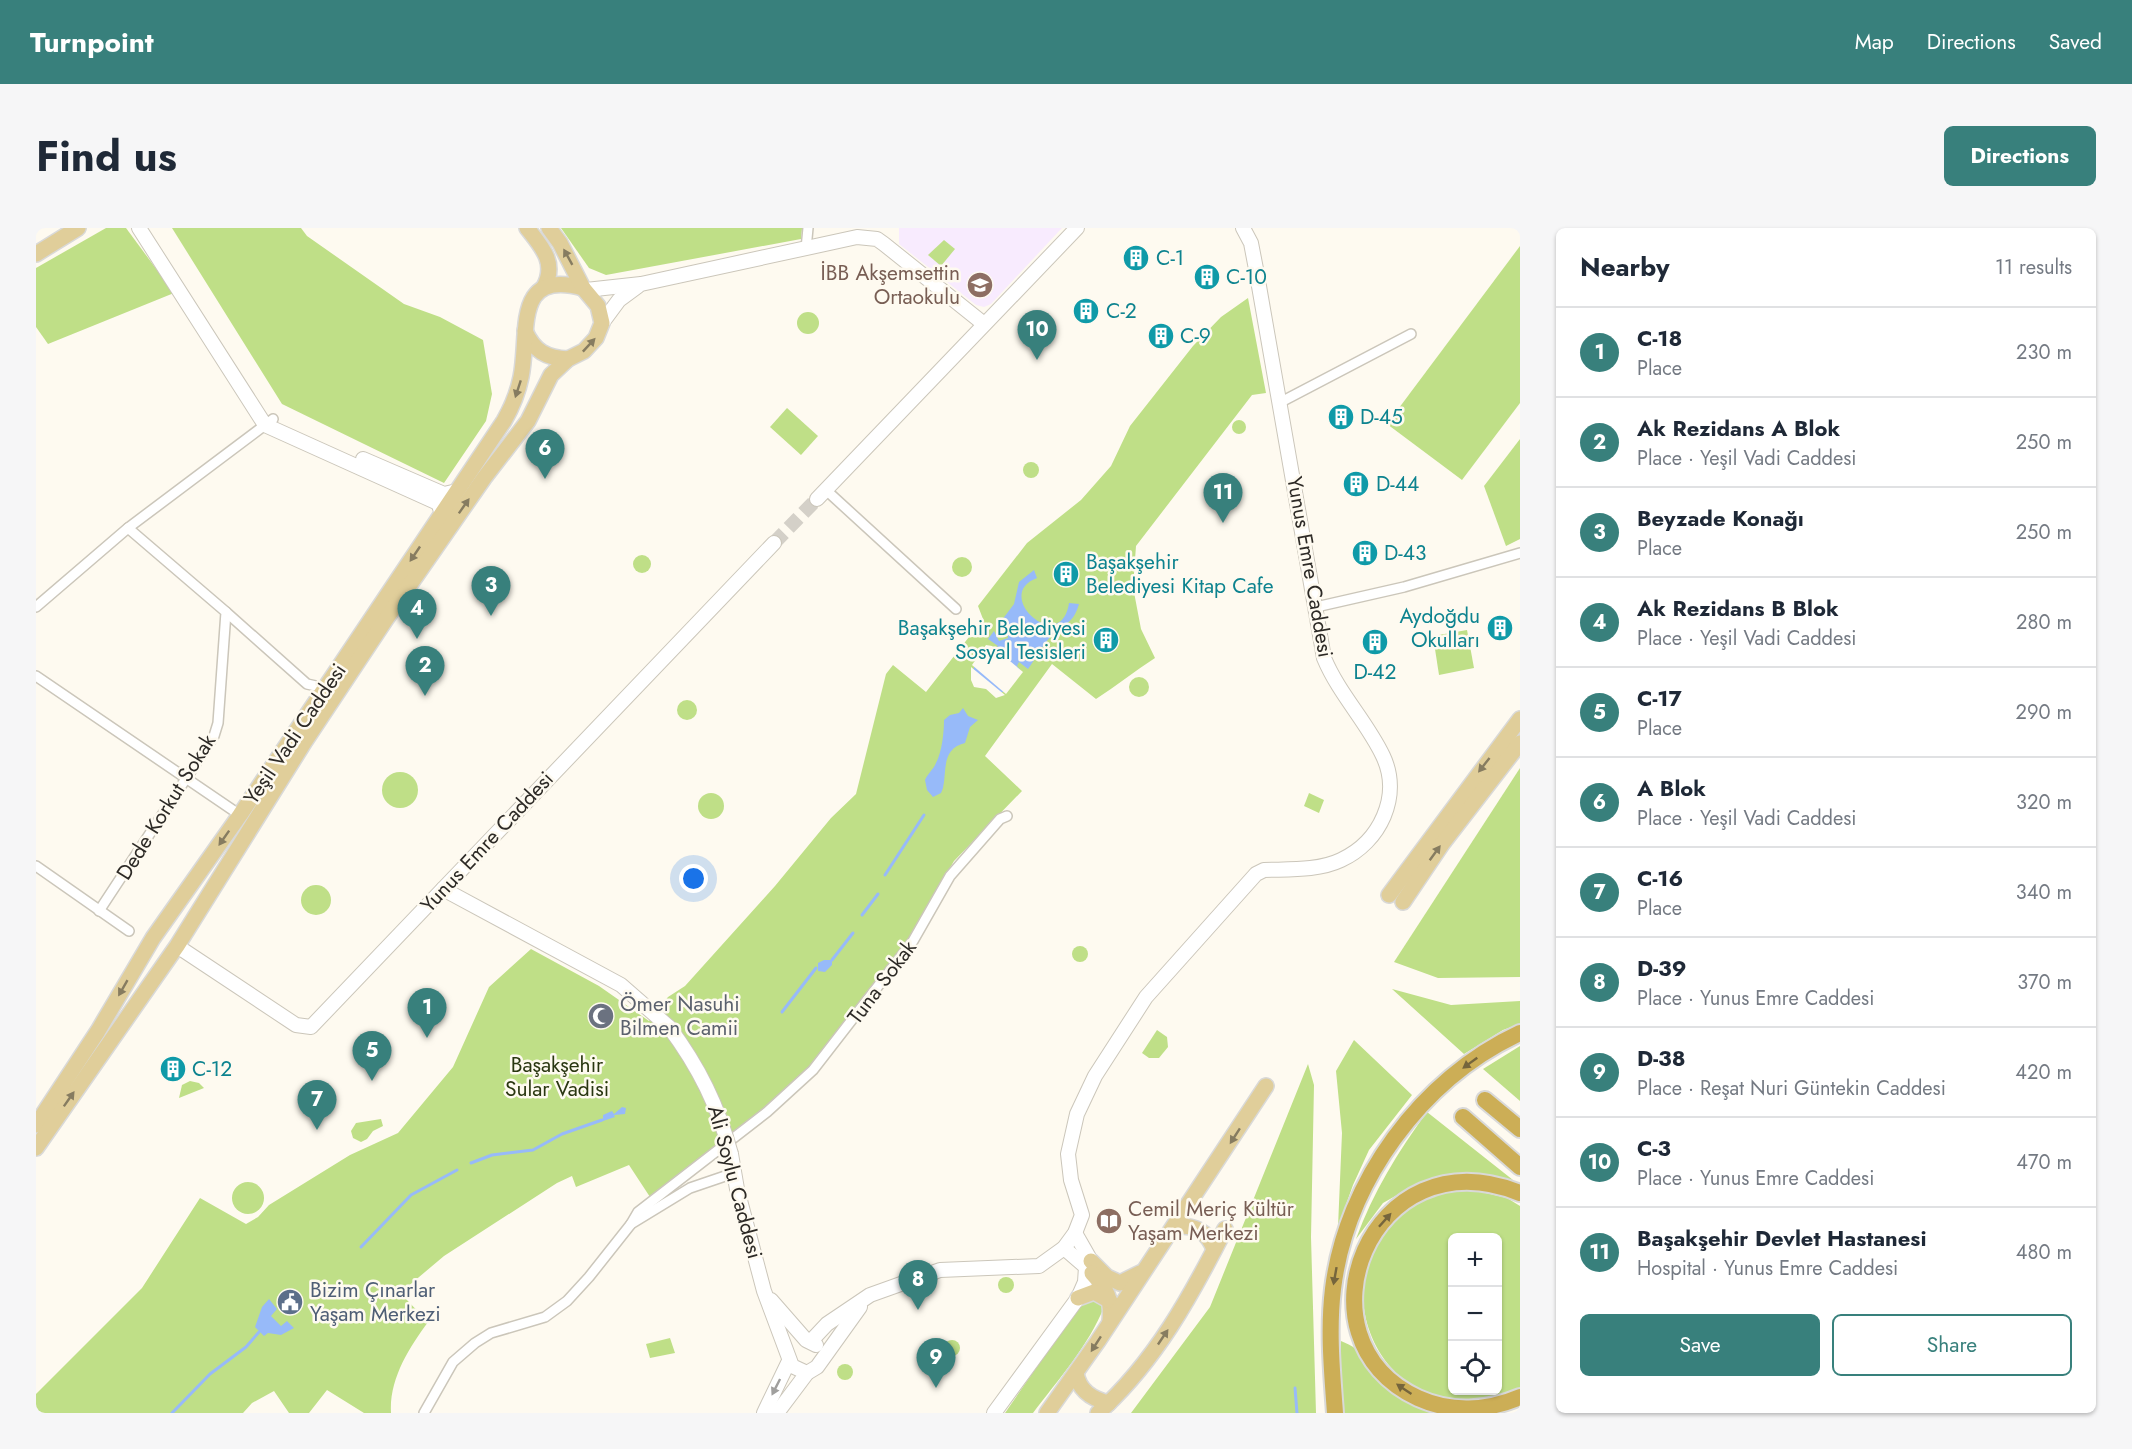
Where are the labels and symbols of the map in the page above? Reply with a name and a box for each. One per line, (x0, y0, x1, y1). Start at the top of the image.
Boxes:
building icon: C-1 (1121, 243, 1151, 273)
place label: C-1 (1156, 243, 1184, 273)
one-way arrow (563, 248, 573, 265)
place label: İBB Akşemsettin Ortaokulu (821, 258, 960, 312)
building icon: C-10 (1192, 262, 1222, 292)
place label: C-10 (1226, 262, 1267, 292)
school or university icon: İBB Akşemsettin Ortaokulu (965, 270, 995, 300)
building icon: C-2 (1071, 296, 1101, 326)
place label: C-2 (1106, 296, 1137, 326)
pin: 10 (1018, 310, 1056, 360)
building icon: C-9 (1146, 321, 1176, 351)
place label: C-9 (1180, 321, 1211, 351)
one-way arrow (582, 338, 595, 353)
one-way arrow (512, 380, 522, 398)
building icon: D-45 (1326, 402, 1356, 432)
place label: D-45 (1360, 402, 1403, 432)
pin: 6 (526, 430, 564, 479)
building icon: D-44 (1341, 469, 1371, 499)
place label: D-44 (1376, 469, 1419, 499)
pin: 11 (1204, 474, 1242, 523)
street label: Yunus Emre Caddesi (1279, 474, 1341, 660)
one-way arrow (458, 499, 470, 514)
building icon: D-43 (1350, 538, 1380, 568)
place label: D-43 (1384, 538, 1426, 568)
one-way arrow (410, 546, 421, 562)
place label: Başakşehir Belediyesi Kitap Cafe (1086, 547, 1274, 601)
building icon: Başakşehir Belediyesi Kitap Cafe (1051, 559, 1081, 589)
pin: 3 (472, 566, 510, 616)
pin: 4 (398, 590, 436, 639)
place label: Aydoğdu Okulları (1400, 601, 1480, 655)
place label: Başakşehir Belediyesi Sosyal Tesisleri (898, 613, 1086, 667)
building icon: Aydoğdu Okulları (1485, 613, 1515, 643)
building icon: Başakşehir Belediyesi Sosyal Tesisleri (1091, 625, 1121, 655)
building icon: D-42 (1360, 627, 1390, 657)
pin: 2 (406, 646, 444, 696)
place label: D-42 (1354, 657, 1396, 687)
street label: Yeşil Vadi Caddesi (237, 658, 353, 810)
street label: Dede Korkut Sokak (109, 728, 223, 886)
one-way arrow (1478, 757, 1490, 773)
street label: Yunus Emre Caddesi (414, 765, 560, 919)
one-way arrow (218, 829, 230, 845)
one-way arrow (1429, 846, 1441, 862)
your location (679, 864, 708, 893)
street label: Tuna Sokak (841, 933, 924, 1030)
one-way arrow (118, 980, 129, 996)
pin: 1 (408, 988, 446, 1038)
place label: Ömer Nasuhi Bilmen Camii (620, 989, 740, 1043)
mosque icon: Ömer Nasuhi Bilmen Camii (586, 1001, 616, 1031)
pin: 5 (352, 1032, 392, 1081)
park label: Başakşehir Sular Vadisi (505, 1050, 609, 1104)
building icon: C-12 (158, 1054, 188, 1084)
place label: C-12 (192, 1054, 232, 1084)
one-way arrow (1462, 1057, 1478, 1069)
pin: 7 (298, 1080, 336, 1130)
one-way arrow (63, 1092, 75, 1108)
street label: Ali Soylu Caddesi (700, 1102, 770, 1262)
one-way arrow (1229, 1127, 1241, 1143)
place label: Cemil Meriç Kültür Yaşam Merkezi (1128, 1194, 1295, 1248)
library icon: Cemil Meriç Kültür Yaşam Merkezi (1094, 1206, 1124, 1236)
one-way arrow (1378, 1212, 1392, 1227)
pin: 8 (898, 1260, 938, 1310)
one-way arrow (1331, 1267, 1340, 1286)
place label: Bizim Çınarlar Yaşam Merkezi (310, 1275, 441, 1329)
public building icon: Bizim Çınarlar Yaşam Merkezi (275, 1287, 305, 1317)
one-way arrow (1157, 1329, 1168, 1345)
one-way arrow (1091, 1336, 1102, 1352)
pin: 9 (916, 1338, 956, 1388)
one-way arrow (772, 1378, 781, 1395)
one-way arrow (1397, 1383, 1413, 1395)

